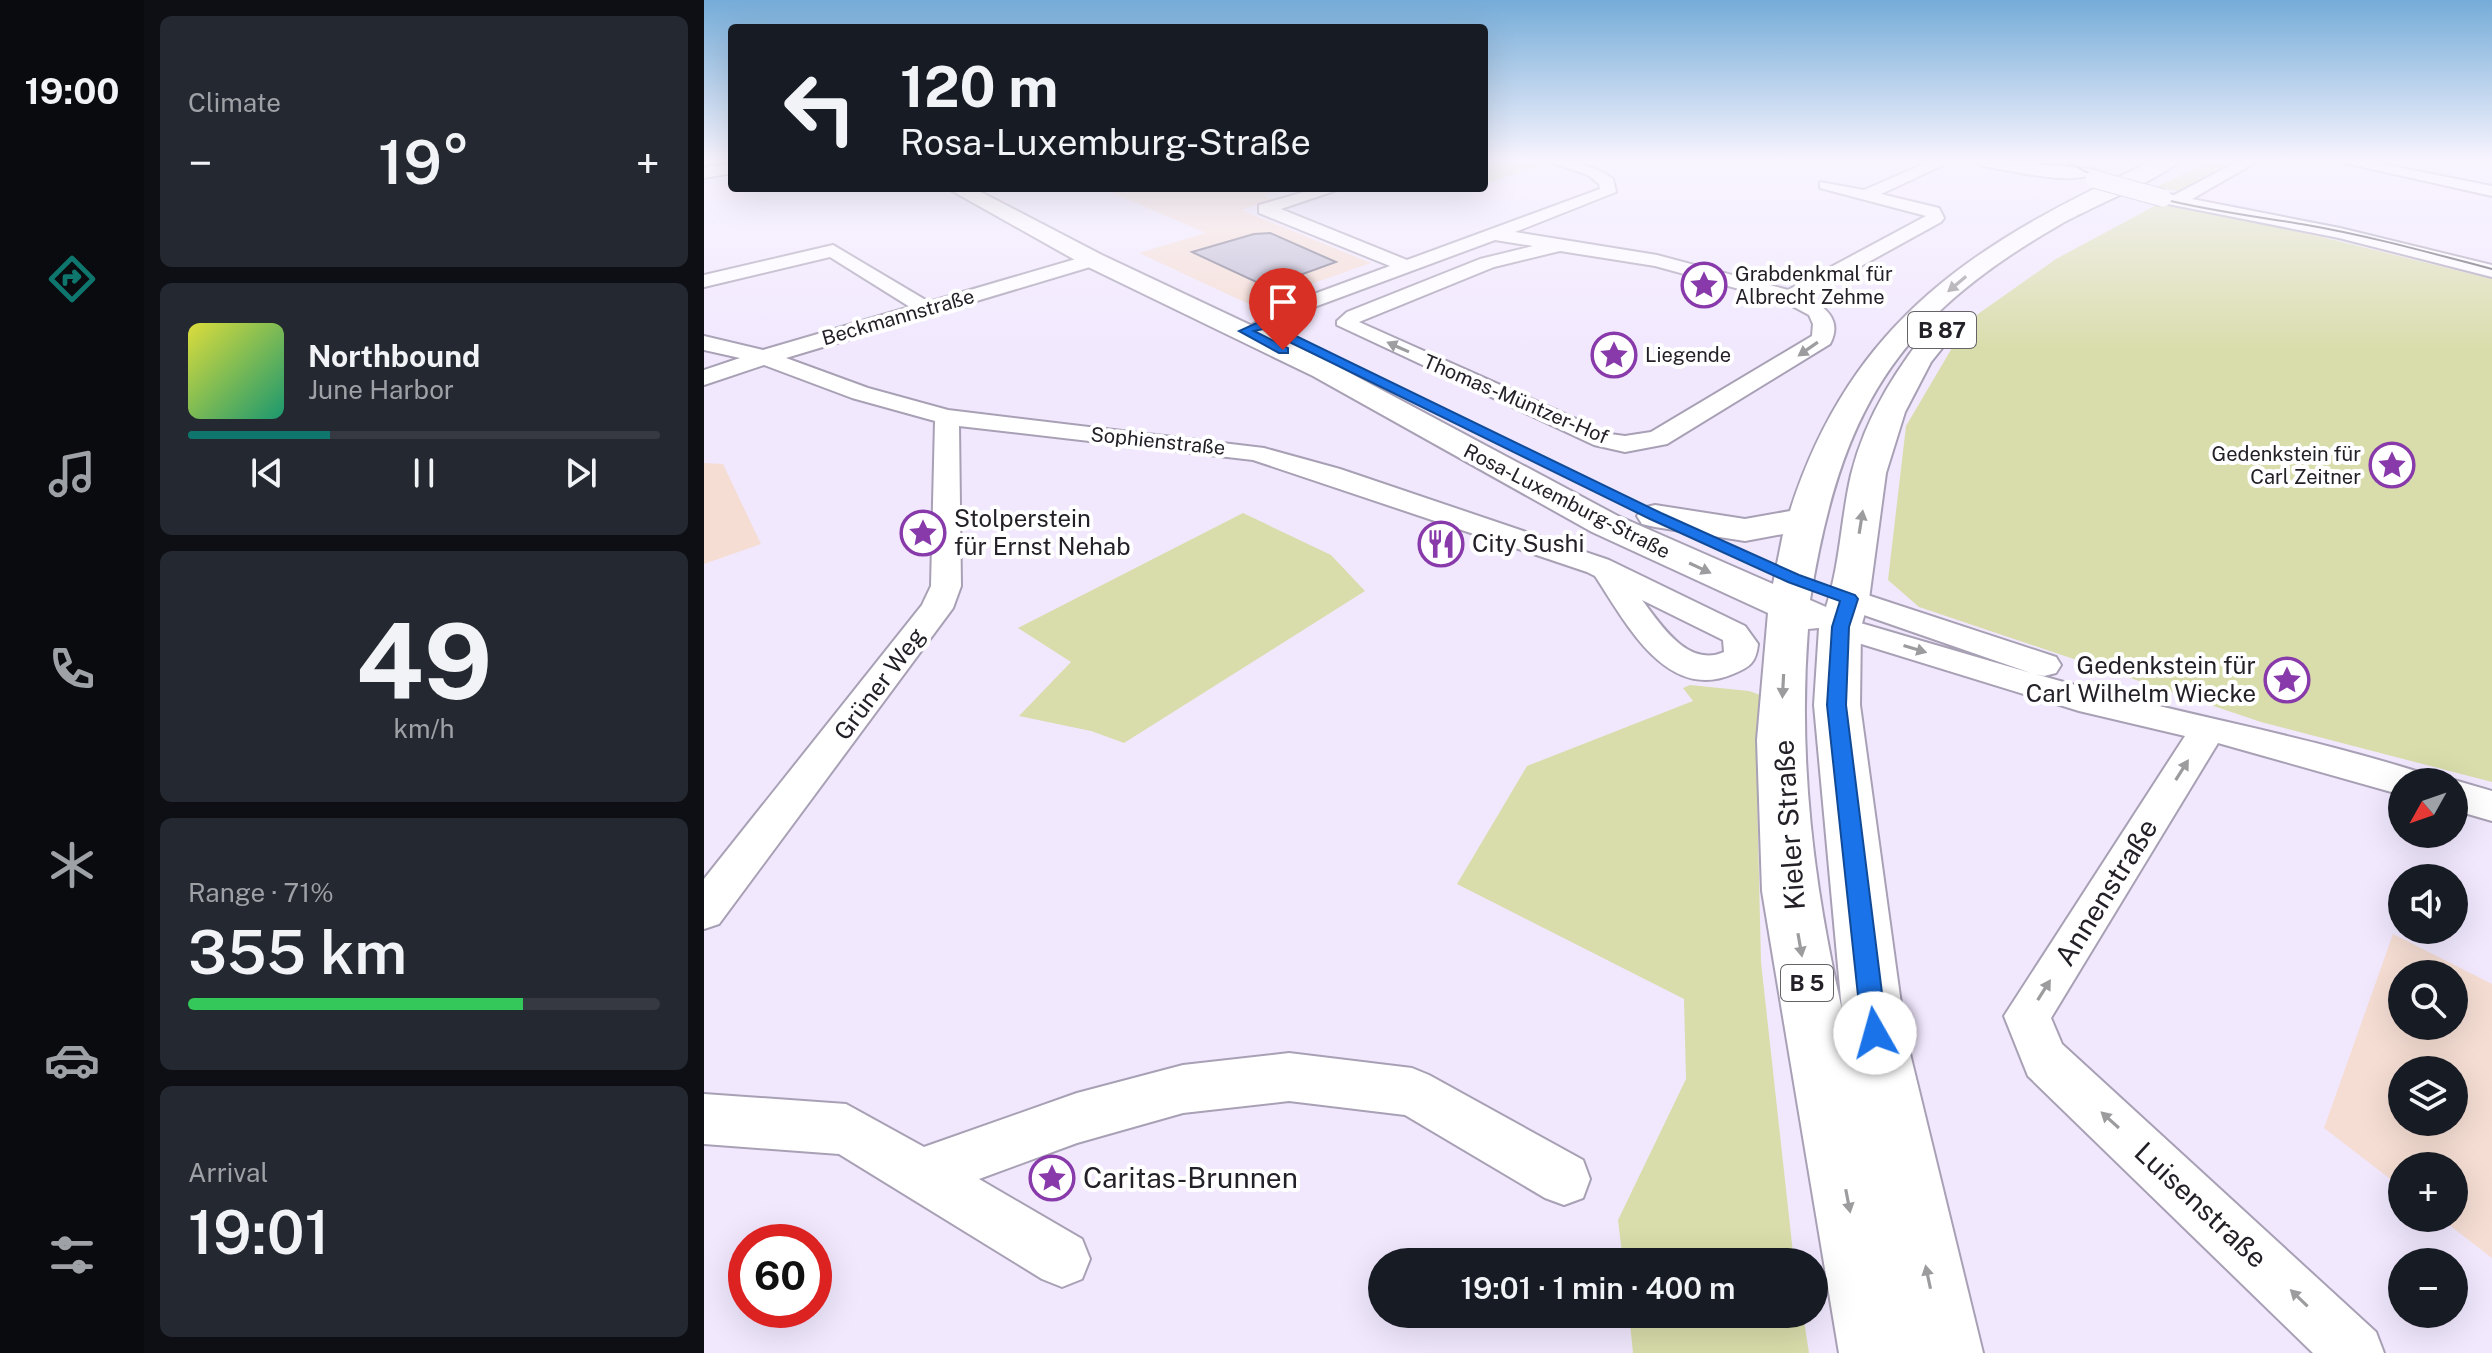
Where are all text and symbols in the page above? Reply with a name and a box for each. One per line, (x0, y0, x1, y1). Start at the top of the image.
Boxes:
text: 120 m (900, 54, 1058, 120)
icon: left (768, 56, 872, 160)
text: 19:00 (24, 70, 120, 112)
text: Climate (188, 87, 281, 118)
text: Rosa-Luxemburg-Straße (900, 121, 1311, 163)
text: 19° (378, 127, 470, 198)
text: − (188, 137, 212, 189)
text: + (636, 137, 660, 189)
icon: directions (44, 251, 100, 307)
place icon: Grabdenkmal für Albrecht Zehme (1680, 261, 1728, 309)
place label: Grabdenkmal für Albrecht Zehme (1735, 262, 1893, 309)
pin (1249, 268, 1317, 350)
one-way arrow (1947, 275, 1967, 292)
icon: arrive (1261, 280, 1305, 324)
street label: Beckmannstraße (819, 284, 977, 350)
road number: B 87 (1908, 312, 1976, 348)
place icon: Liegende (1590, 331, 1638, 379)
text: Northbound (308, 338, 480, 374)
one-way arrow (1386, 341, 1409, 354)
one-way arrow (1797, 341, 1818, 356)
place label: Liegende (1645, 343, 1731, 367)
street label: Thomas-Müntzer-Hof (1420, 349, 1612, 449)
text: June Harbor (308, 374, 454, 405)
street label: Sophienstraße (1090, 422, 1226, 460)
street label: Rosa-Luxemburg-Straße (1460, 438, 1674, 564)
place icon: Gedenkstein für Carl Zeitner (2368, 441, 2416, 489)
place label: Gedenkstein für Carl Zeitner (2212, 442, 2361, 489)
icon: music (44, 446, 100, 502)
icon: previous (245, 451, 289, 495)
icon: pause (402, 451, 446, 495)
icon: next (559, 451, 603, 495)
place label: Stolperstein für Ernst Nehab (954, 504, 1130, 560)
place icon: Stolperstein für Ernst Nehab (899, 509, 947, 557)
one-way arrow (1855, 509, 1868, 534)
restaurant icon: City Sushi (1417, 520, 1465, 568)
place label: City Sushi (1472, 529, 1584, 557)
one-way arrow (1688, 561, 1711, 575)
text: 49 (356, 600, 492, 722)
street label: Grüner Weg (828, 622, 931, 745)
icon: phone (44, 641, 100, 697)
one-way arrow (1903, 643, 1927, 656)
place label: Gedenkstein für Carl Wilhelm Wiecke (2026, 651, 2256, 707)
place icon: Gedenkstein für Carl Wilhelm Wiecke (2263, 656, 2311, 704)
one-way arrow (1776, 674, 1789, 699)
text: km/h (393, 713, 455, 744)
street label: Kieler Straße (1766, 739, 1811, 911)
one-way arrow (2175, 759, 2189, 781)
north arrow (2388, 768, 2468, 848)
map controls (2388, 768, 2468, 1328)
street label: Annenstraße (2047, 812, 2164, 971)
icon: climate (44, 837, 100, 893)
button: sound (2388, 864, 2468, 944)
text: Range · 71% (188, 877, 334, 908)
text: 355 km (188, 917, 407, 988)
one-way arrow (1795, 933, 1807, 958)
button: search (2388, 960, 2468, 1040)
road number: B 5 (1781, 965, 1833, 1001)
one-way arrow (2037, 979, 2051, 1001)
position arrow (1833, 991, 1917, 1075)
icon: car (44, 1032, 100, 1088)
button: layers (2388, 1056, 2468, 1136)
one-way arrow (2100, 1112, 2119, 1130)
street label: Luisenstraße (2128, 1135, 2274, 1274)
button: + (2388, 1152, 2468, 1232)
place icon: Caritas-Brunnen (1028, 1154, 1076, 1202)
text: Arrival (188, 1157, 268, 1188)
place label: Caritas-Brunnen (1083, 1161, 1298, 1194)
one-way arrow (1842, 1188, 1855, 1213)
text: 19:01 (188, 1197, 330, 1268)
speed limit sign: 60 (728, 1224, 832, 1328)
icon: filters (44, 1227, 100, 1283)
button: − (2388, 1248, 2468, 1328)
one-way arrow (1921, 1264, 1934, 1289)
text: 19:01 · 1 min · 400 m (1460, 1270, 1736, 1306)
one-way arrow (2290, 1289, 2309, 1308)

